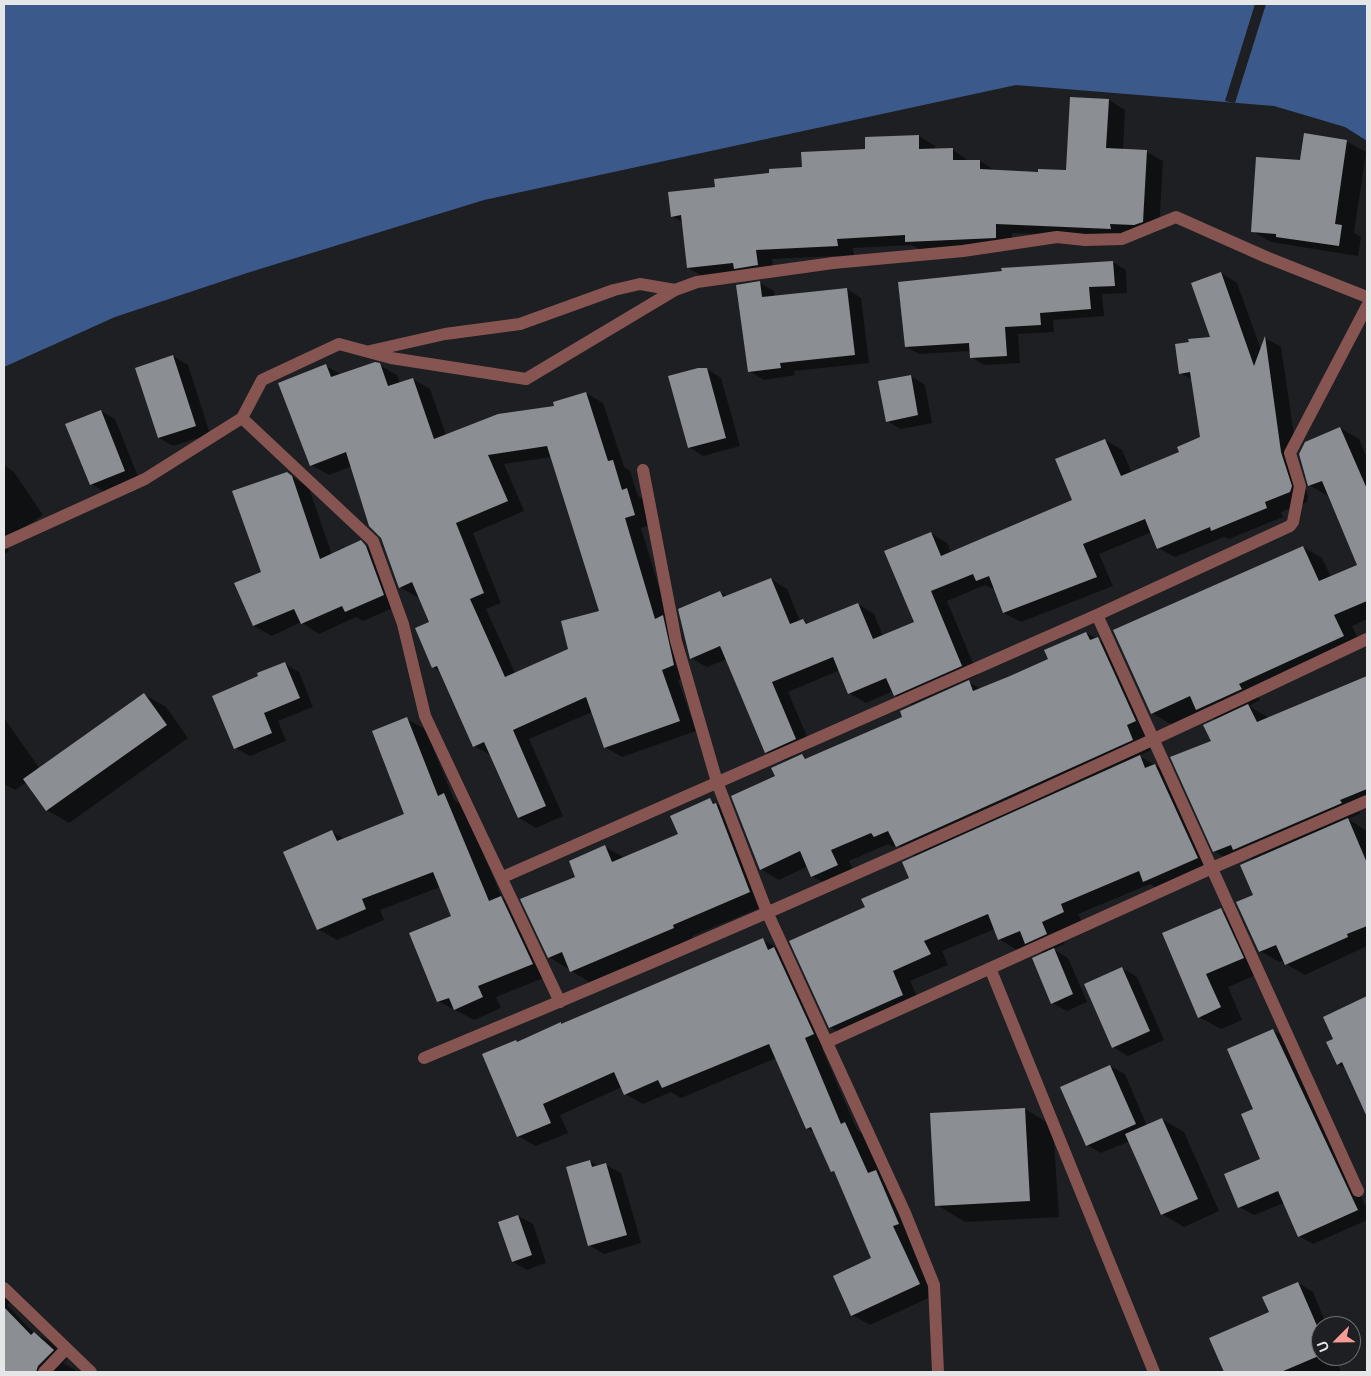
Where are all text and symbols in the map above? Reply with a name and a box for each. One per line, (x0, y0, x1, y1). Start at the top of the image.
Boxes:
north arrow (1311, 1316, 1361, 1366)
text: U (1313, 1339, 1333, 1355)

